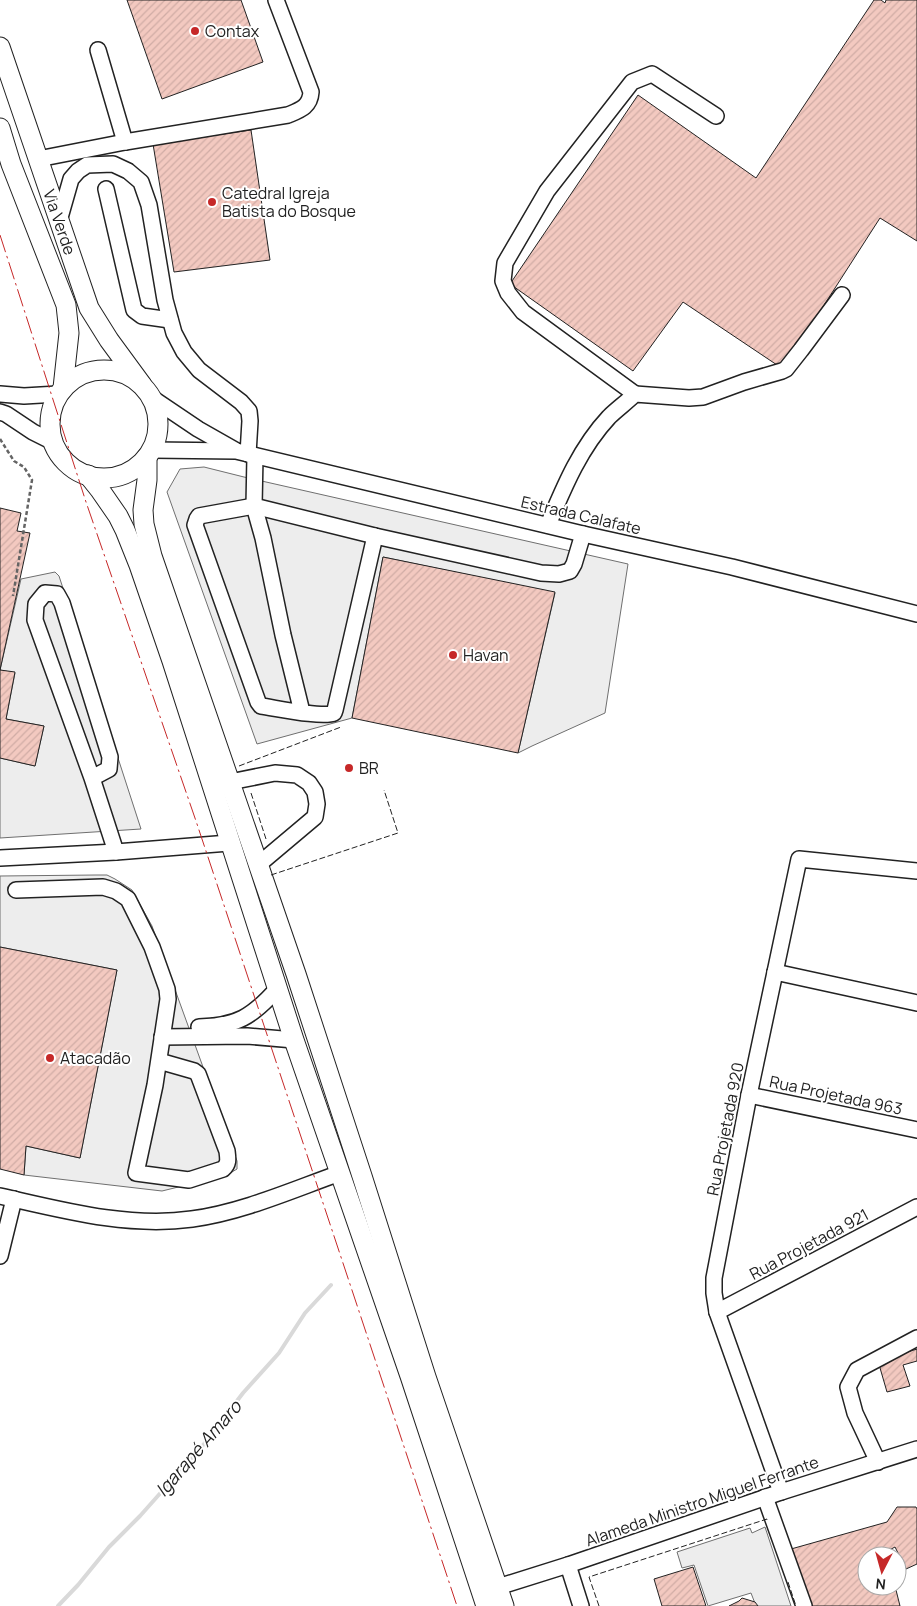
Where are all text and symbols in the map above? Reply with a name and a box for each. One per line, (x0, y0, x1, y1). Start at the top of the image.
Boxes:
place label: Contax (205, 20, 260, 42)
marker: Contax (189, 25, 201, 37)
place label: Catedral Igreja Batista do Bosque (222, 182, 356, 222)
street label: Via Verde (38, 187, 81, 258)
marker: Catedral Igreja Batista do Bosque (206, 196, 218, 208)
street label: Estrada Calafate (519, 490, 643, 540)
place label: Havan (463, 644, 509, 666)
marker: Havan (447, 649, 459, 661)
place label: BR (359, 757, 379, 779)
marker: BR (343, 762, 355, 774)
place label: Atacadão (60, 1047, 131, 1069)
marker: Atacadão (44, 1052, 56, 1064)
street label: Rua Projetada 920 (701, 1060, 749, 1198)
street label: Rua Projetada 963 (768, 1070, 904, 1120)
street label: Rua Projetada 921 (746, 1203, 872, 1285)
water label: Igarapé Amaro (150, 1394, 247, 1501)
street label: Alameda Ministro Miguel Ferrante (582, 1451, 822, 1551)
north arrow (857, 1546, 907, 1596)
text: N (875, 1574, 887, 1594)

